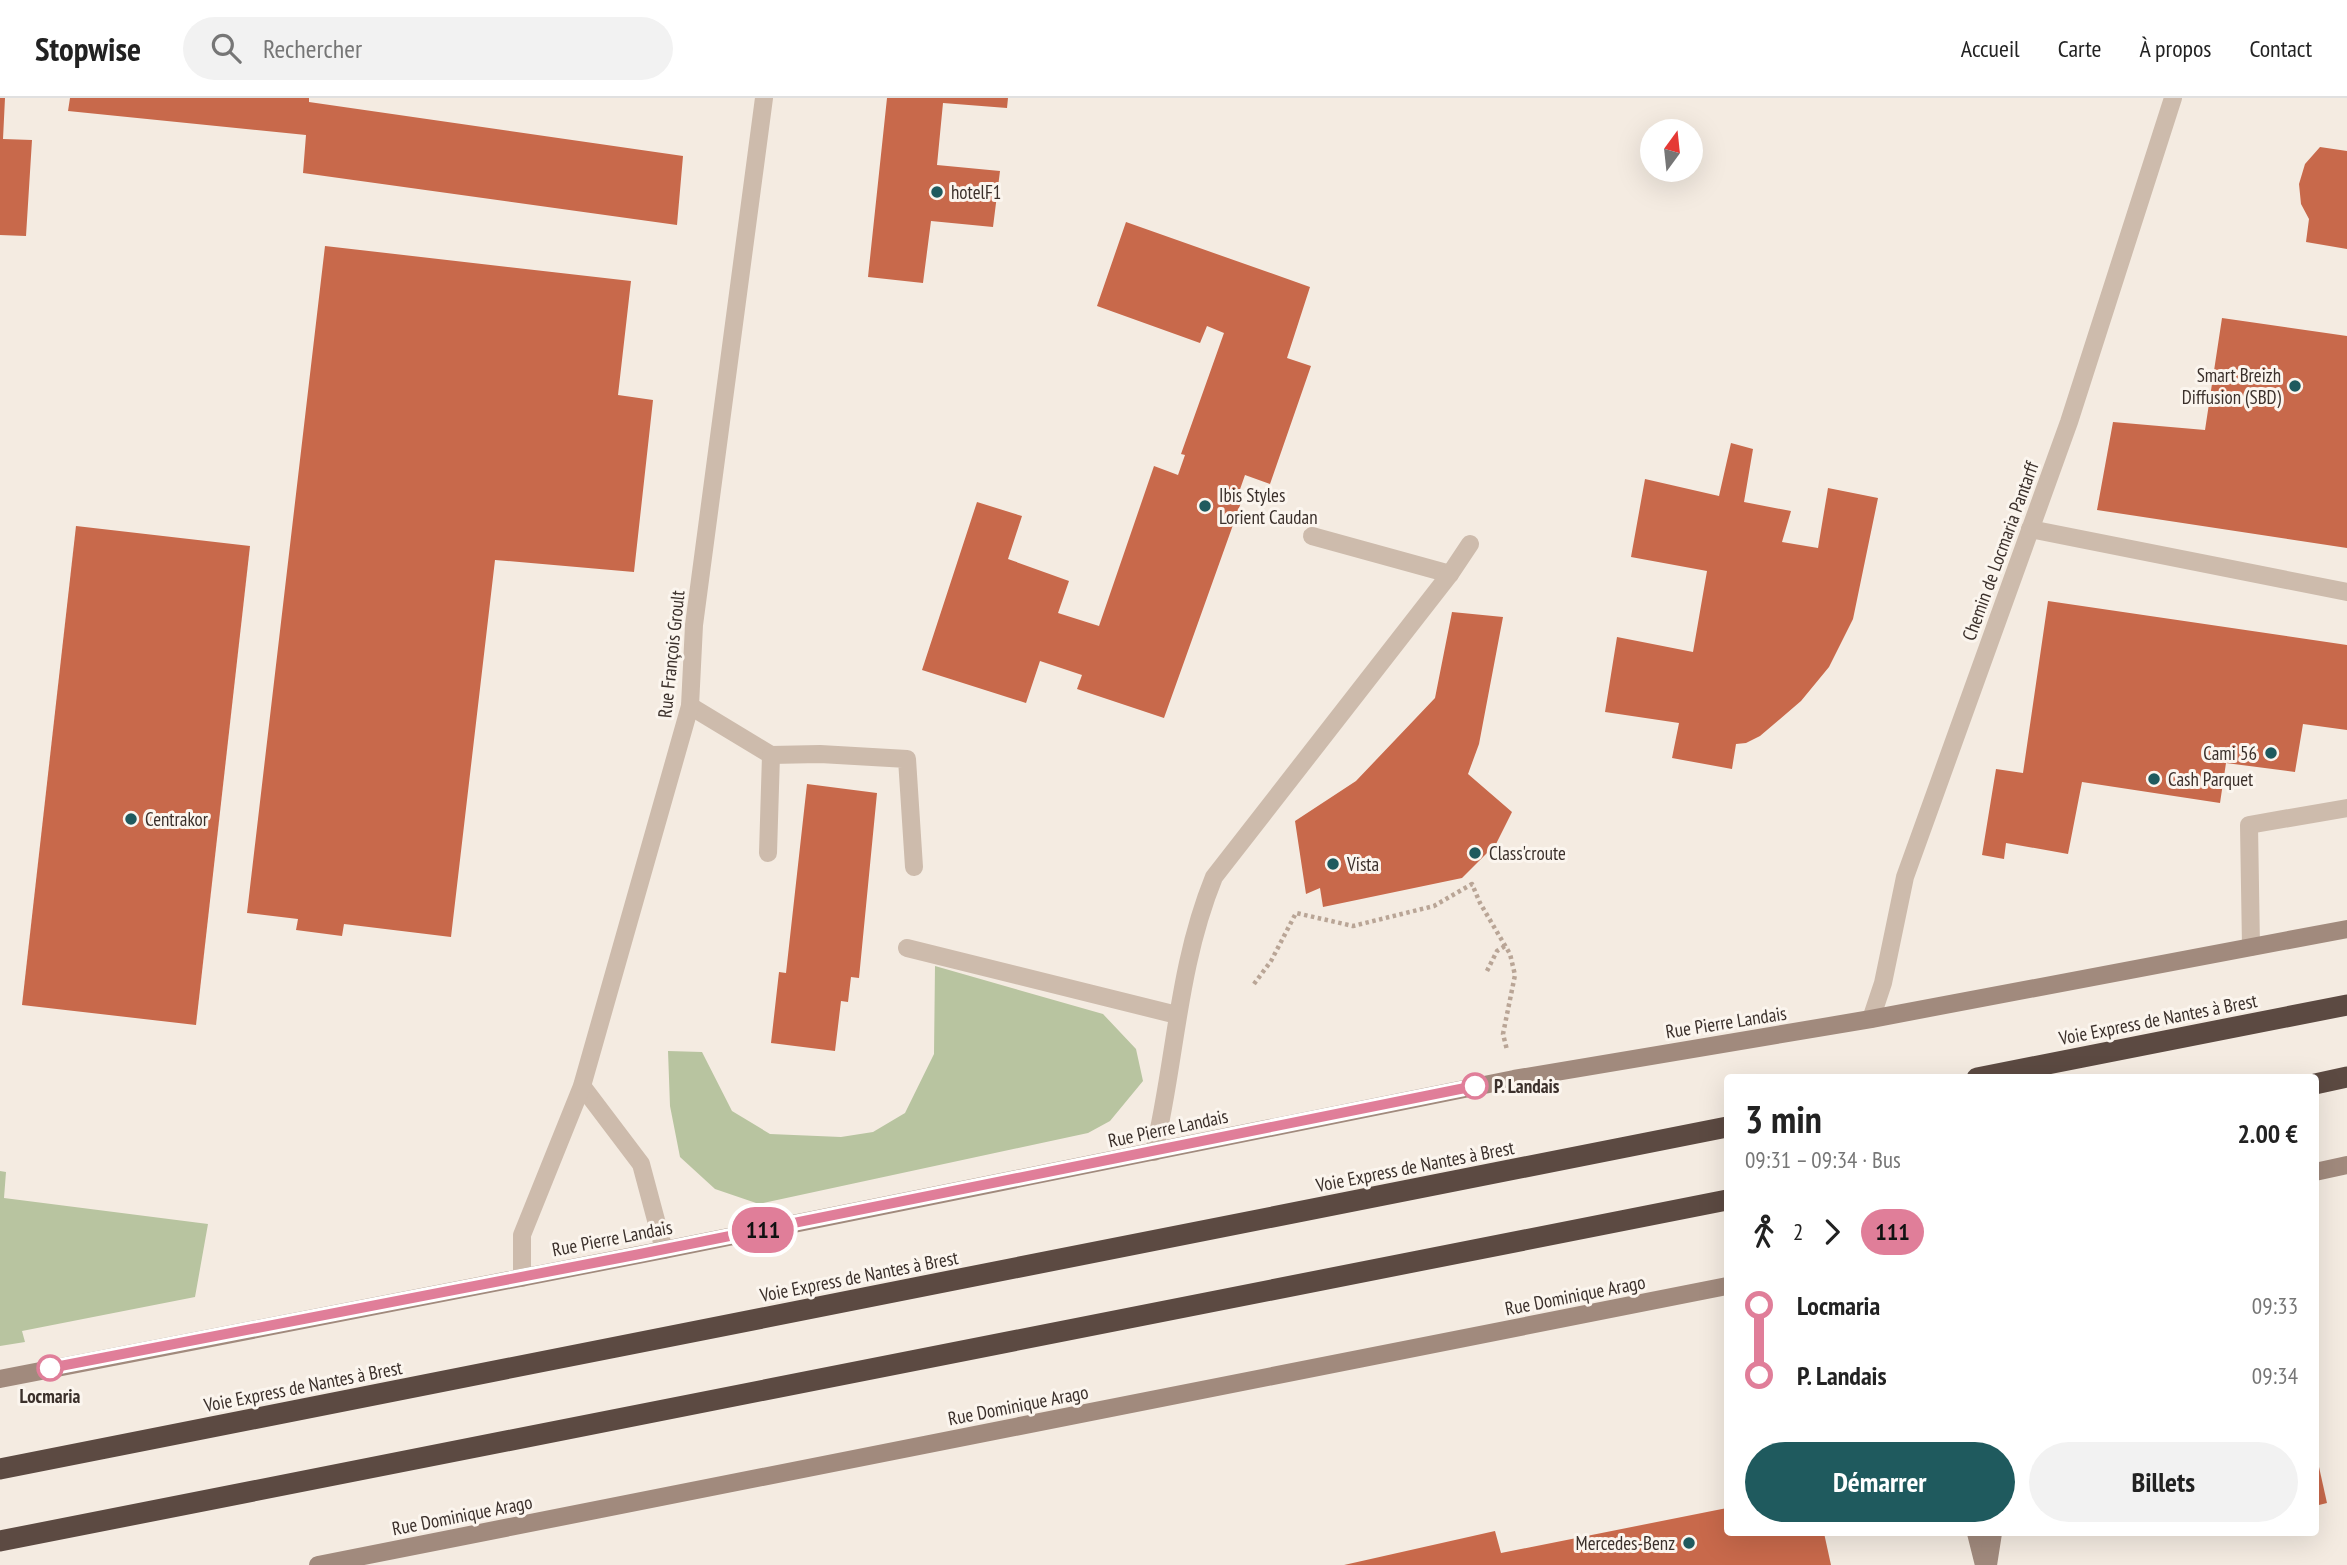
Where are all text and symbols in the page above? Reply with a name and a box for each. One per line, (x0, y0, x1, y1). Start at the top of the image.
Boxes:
search box (183, 17, 673, 80)
text: Stopwise (35, 27, 141, 70)
icon: search (207, 29, 245, 67)
text: Rechercher (263, 32, 362, 65)
text: Accueil (1961, 33, 2020, 64)
text: Carte (2058, 33, 2101, 64)
text: À propos (2139, 33, 2211, 64)
text: Contact (2249, 33, 2312, 64)
north arrow (1640, 119, 1703, 182)
map controls (1640, 119, 1703, 182)
place label: hotelF1 (951, 180, 1001, 204)
marker: hotelF1 (929, 184, 945, 200)
place label: Smart Breizh Diffusion (SBD) (2182, 363, 2282, 409)
marker: Smart Breizh Diffusion (SBD) (2287, 378, 2303, 394)
street label: Chemin de Locmaria Pantarff (1956, 457, 2044, 644)
place label: Ibis Styles Lorient Caudan (1219, 483, 1318, 529)
marker: Ibis Styles Lorient Caudan (1197, 498, 1213, 514)
street label: Rue François Groult (652, 588, 690, 719)
place label: Cami 56 (2203, 741, 2257, 765)
marker: Cami 56 (2263, 745, 2279, 761)
place label: Cash Parquet (2168, 767, 2254, 791)
marker: Cash Parquet (2146, 771, 2162, 787)
place label: Centrakor (145, 807, 209, 831)
marker: Centrakor (123, 811, 139, 827)
place label: Class'croute (1489, 841, 1566, 865)
marker: Class'croute (1467, 845, 1483, 861)
place label: Vista (1346, 852, 1379, 876)
marker: Vista (1325, 856, 1341, 872)
street label: Voie Express de Nantes à Brest (2056, 988, 2260, 1050)
street label: Rue Pierre Landais (1664, 1001, 1788, 1043)
marker: P. Landais (1462, 1073, 1488, 1099)
place label: P. Landais (1494, 1074, 1560, 1098)
text: 3 min (1745, 1094, 1822, 1143)
street label: Rue Pierre Landais (1106, 1104, 1230, 1152)
text: 2.00 € (2237, 1117, 2298, 1150)
street label: Voie Express de Nantes à Brest (1313, 1135, 1517, 1197)
text: 09:31 – 09:34 · Bus (1745, 1145, 1901, 1174)
line badge: 111 (723, 1207, 803, 1253)
icon: walk (1745, 1213, 1783, 1251)
icon: forward (1813, 1213, 1851, 1251)
text: 111 (746, 1214, 780, 1245)
street label: Rue Pierre Landais (550, 1215, 674, 1261)
text: 111 (1875, 1216, 1910, 1247)
text: 2 (1793, 1217, 1803, 1246)
street label: Voie Express de Nantes à Brest (757, 1245, 961, 1307)
street label: Rue Dominique Arago (1503, 1270, 1647, 1320)
text: Locmaria (1797, 1289, 1880, 1322)
text: 09:33 (2252, 1291, 2298, 1320)
marker: Locmaria (37, 1355, 63, 1381)
street label: Voie Express de Nantes à Brest (201, 1355, 405, 1417)
text: P. Landais (1797, 1359, 1887, 1392)
text: 09:34 (2252, 1361, 2298, 1390)
street label: Rue Dominique Arago (946, 1380, 1090, 1430)
place label: Locmaria (20, 1384, 81, 1408)
button: Démarrer (1745, 1442, 2015, 1522)
button: Billets (2029, 1442, 2298, 1522)
street label: Rue Dominique Arago (390, 1490, 534, 1540)
place label: Mercedes-Benz (1576, 1531, 1675, 1555)
marker: Mercedes-Benz (1681, 1535, 1697, 1551)

